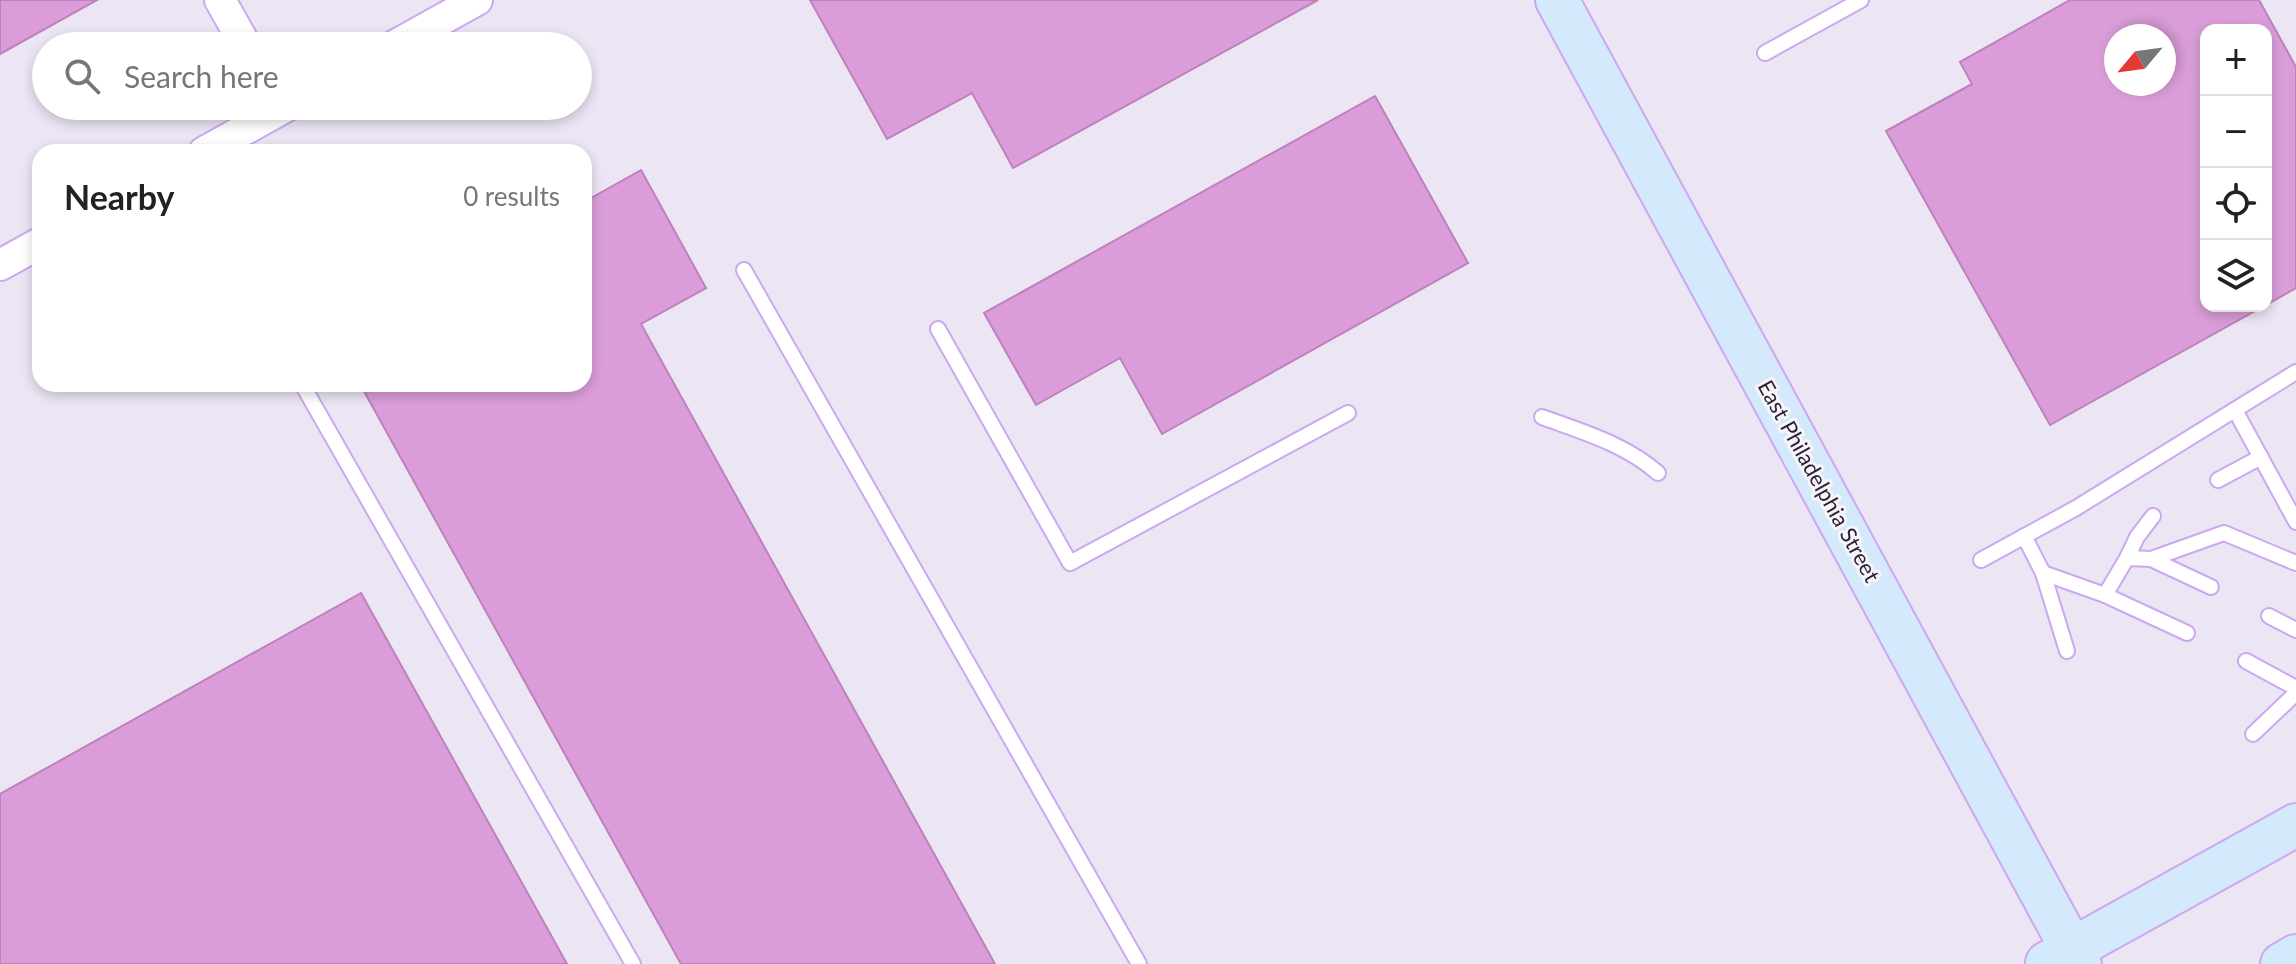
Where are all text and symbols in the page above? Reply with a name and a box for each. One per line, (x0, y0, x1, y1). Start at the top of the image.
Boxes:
north arrow (2104, 24, 2176, 96)
map controls (2200, 24, 2272, 312)
button: + (2200, 24, 2272, 96)
search box (32, 32, 592, 120)
icon: search (60, 54, 104, 98)
text: Search here (124, 58, 279, 94)
button: − (2200, 96, 2272, 168)
button: locate (2200, 168, 2272, 240)
text: Nearby (64, 176, 175, 217)
text: 0 results (463, 180, 560, 212)
button: layers (2200, 240, 2272, 312)
street label: East Philadelphia Street (1753, 375, 1886, 587)

